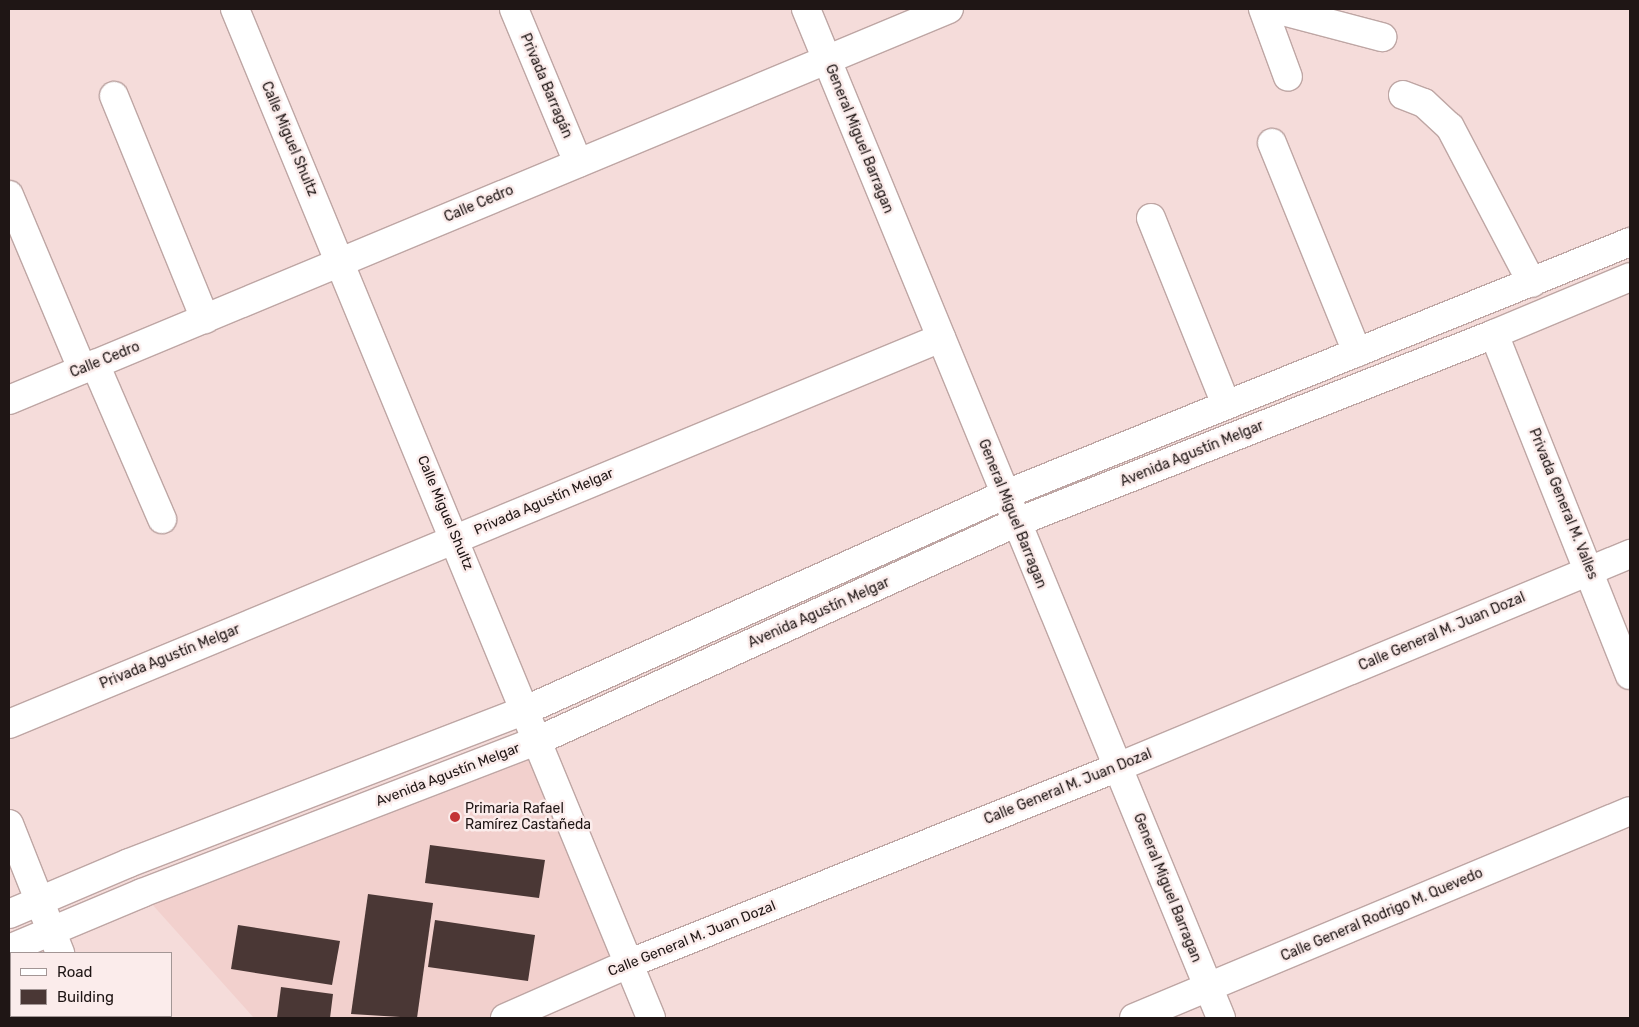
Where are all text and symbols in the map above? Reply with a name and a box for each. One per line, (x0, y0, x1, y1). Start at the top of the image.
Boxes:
street label: Privada Barragán (516, 31, 576, 141)
street label: General Miguel Barragan (821, 62, 897, 216)
street label: Calle Miguel Shultz (257, 79, 321, 199)
street label: Calle Cedro (442, 182, 516, 226)
street label: Calle Cedro (68, 338, 142, 382)
street label: Avenida Agustín Melgar (1118, 417, 1266, 491)
street label: Privada General M. Valles (1525, 426, 1601, 582)
street label: General Miguel Barragan (974, 437, 1050, 591)
street label: Calle Miguel Shultz (413, 453, 477, 573)
street label: Privada Agustín Melgar (472, 465, 616, 539)
street label: Avenida Agustín Melgar (746, 574, 892, 652)
street label: Calle General M. Juan Dozal (1356, 589, 1528, 675)
street label: Privada Agustín Melgar (97, 621, 243, 693)
street label: Avenida Agustín Melgar (373, 740, 523, 810)
street label: Calle General M. Juan Dozal (982, 746, 1154, 828)
place label: Primaria Rafael Ramírez Castañeda (465, 801, 591, 834)
marker: Primaria Rafael Ramírez Castañeda (449, 811, 461, 823)
street label: General Miguel Barragan (1129, 811, 1205, 965)
street label: Calle General Rodrigo M. Quevedo (1279, 865, 1485, 965)
street label: Calle General M. Juan Dozal (606, 898, 778, 980)
legend (10, 952, 172, 1017)
text: Road (57, 963, 93, 981)
text: Building (57, 988, 114, 1006)

